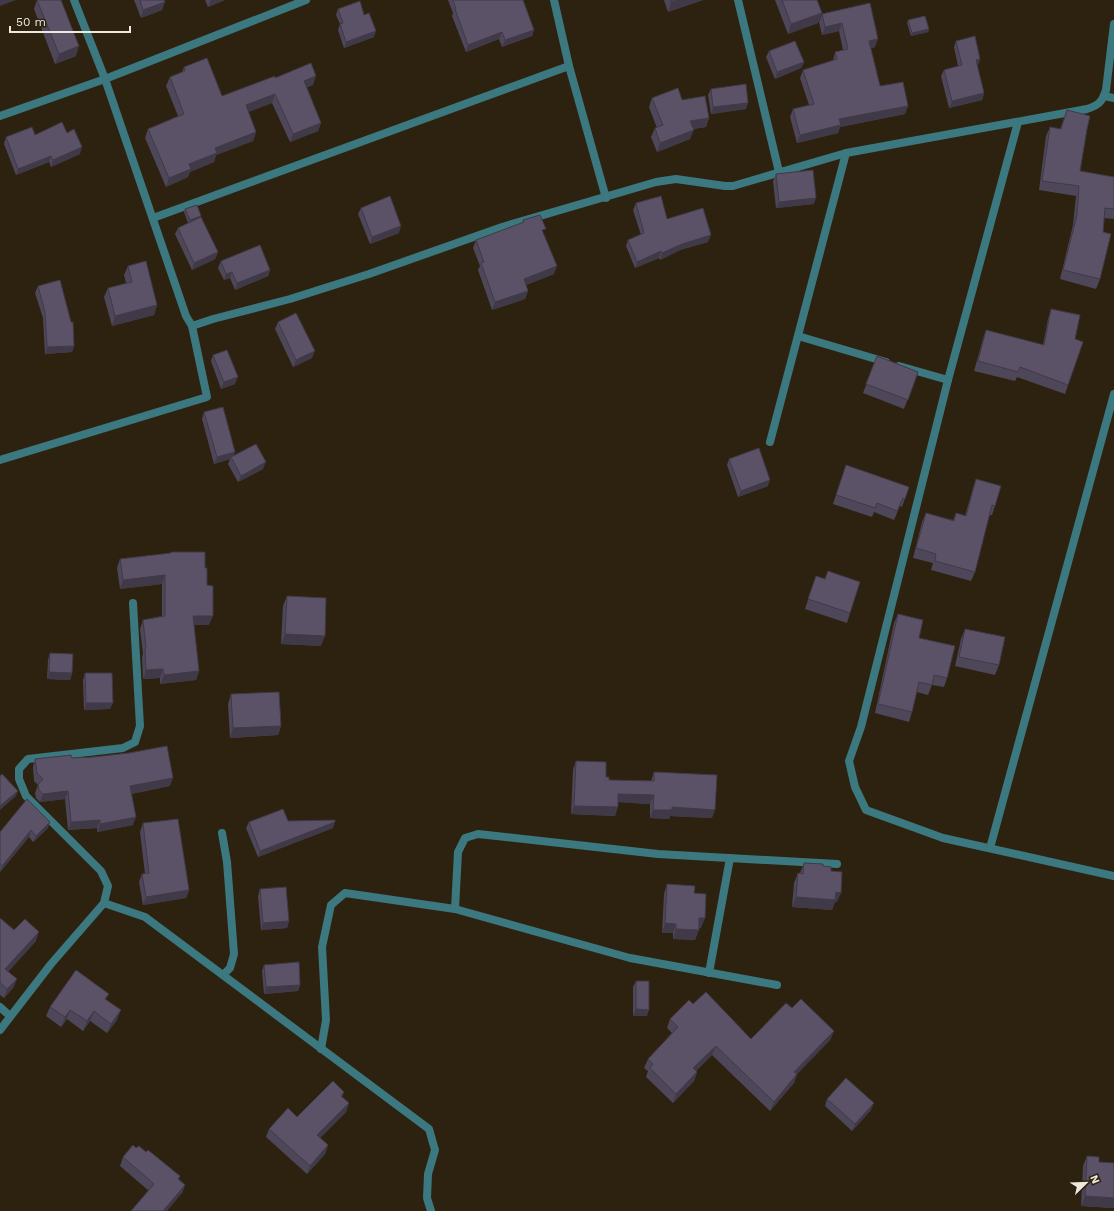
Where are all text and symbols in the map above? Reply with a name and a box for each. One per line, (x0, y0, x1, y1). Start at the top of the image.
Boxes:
scale bar (10, 8, 130, 34)
text: 50 m (16, 15, 46, 29)
north arrow (1066, 1163, 1106, 1203)
text: N (1087, 1173, 1102, 1186)

